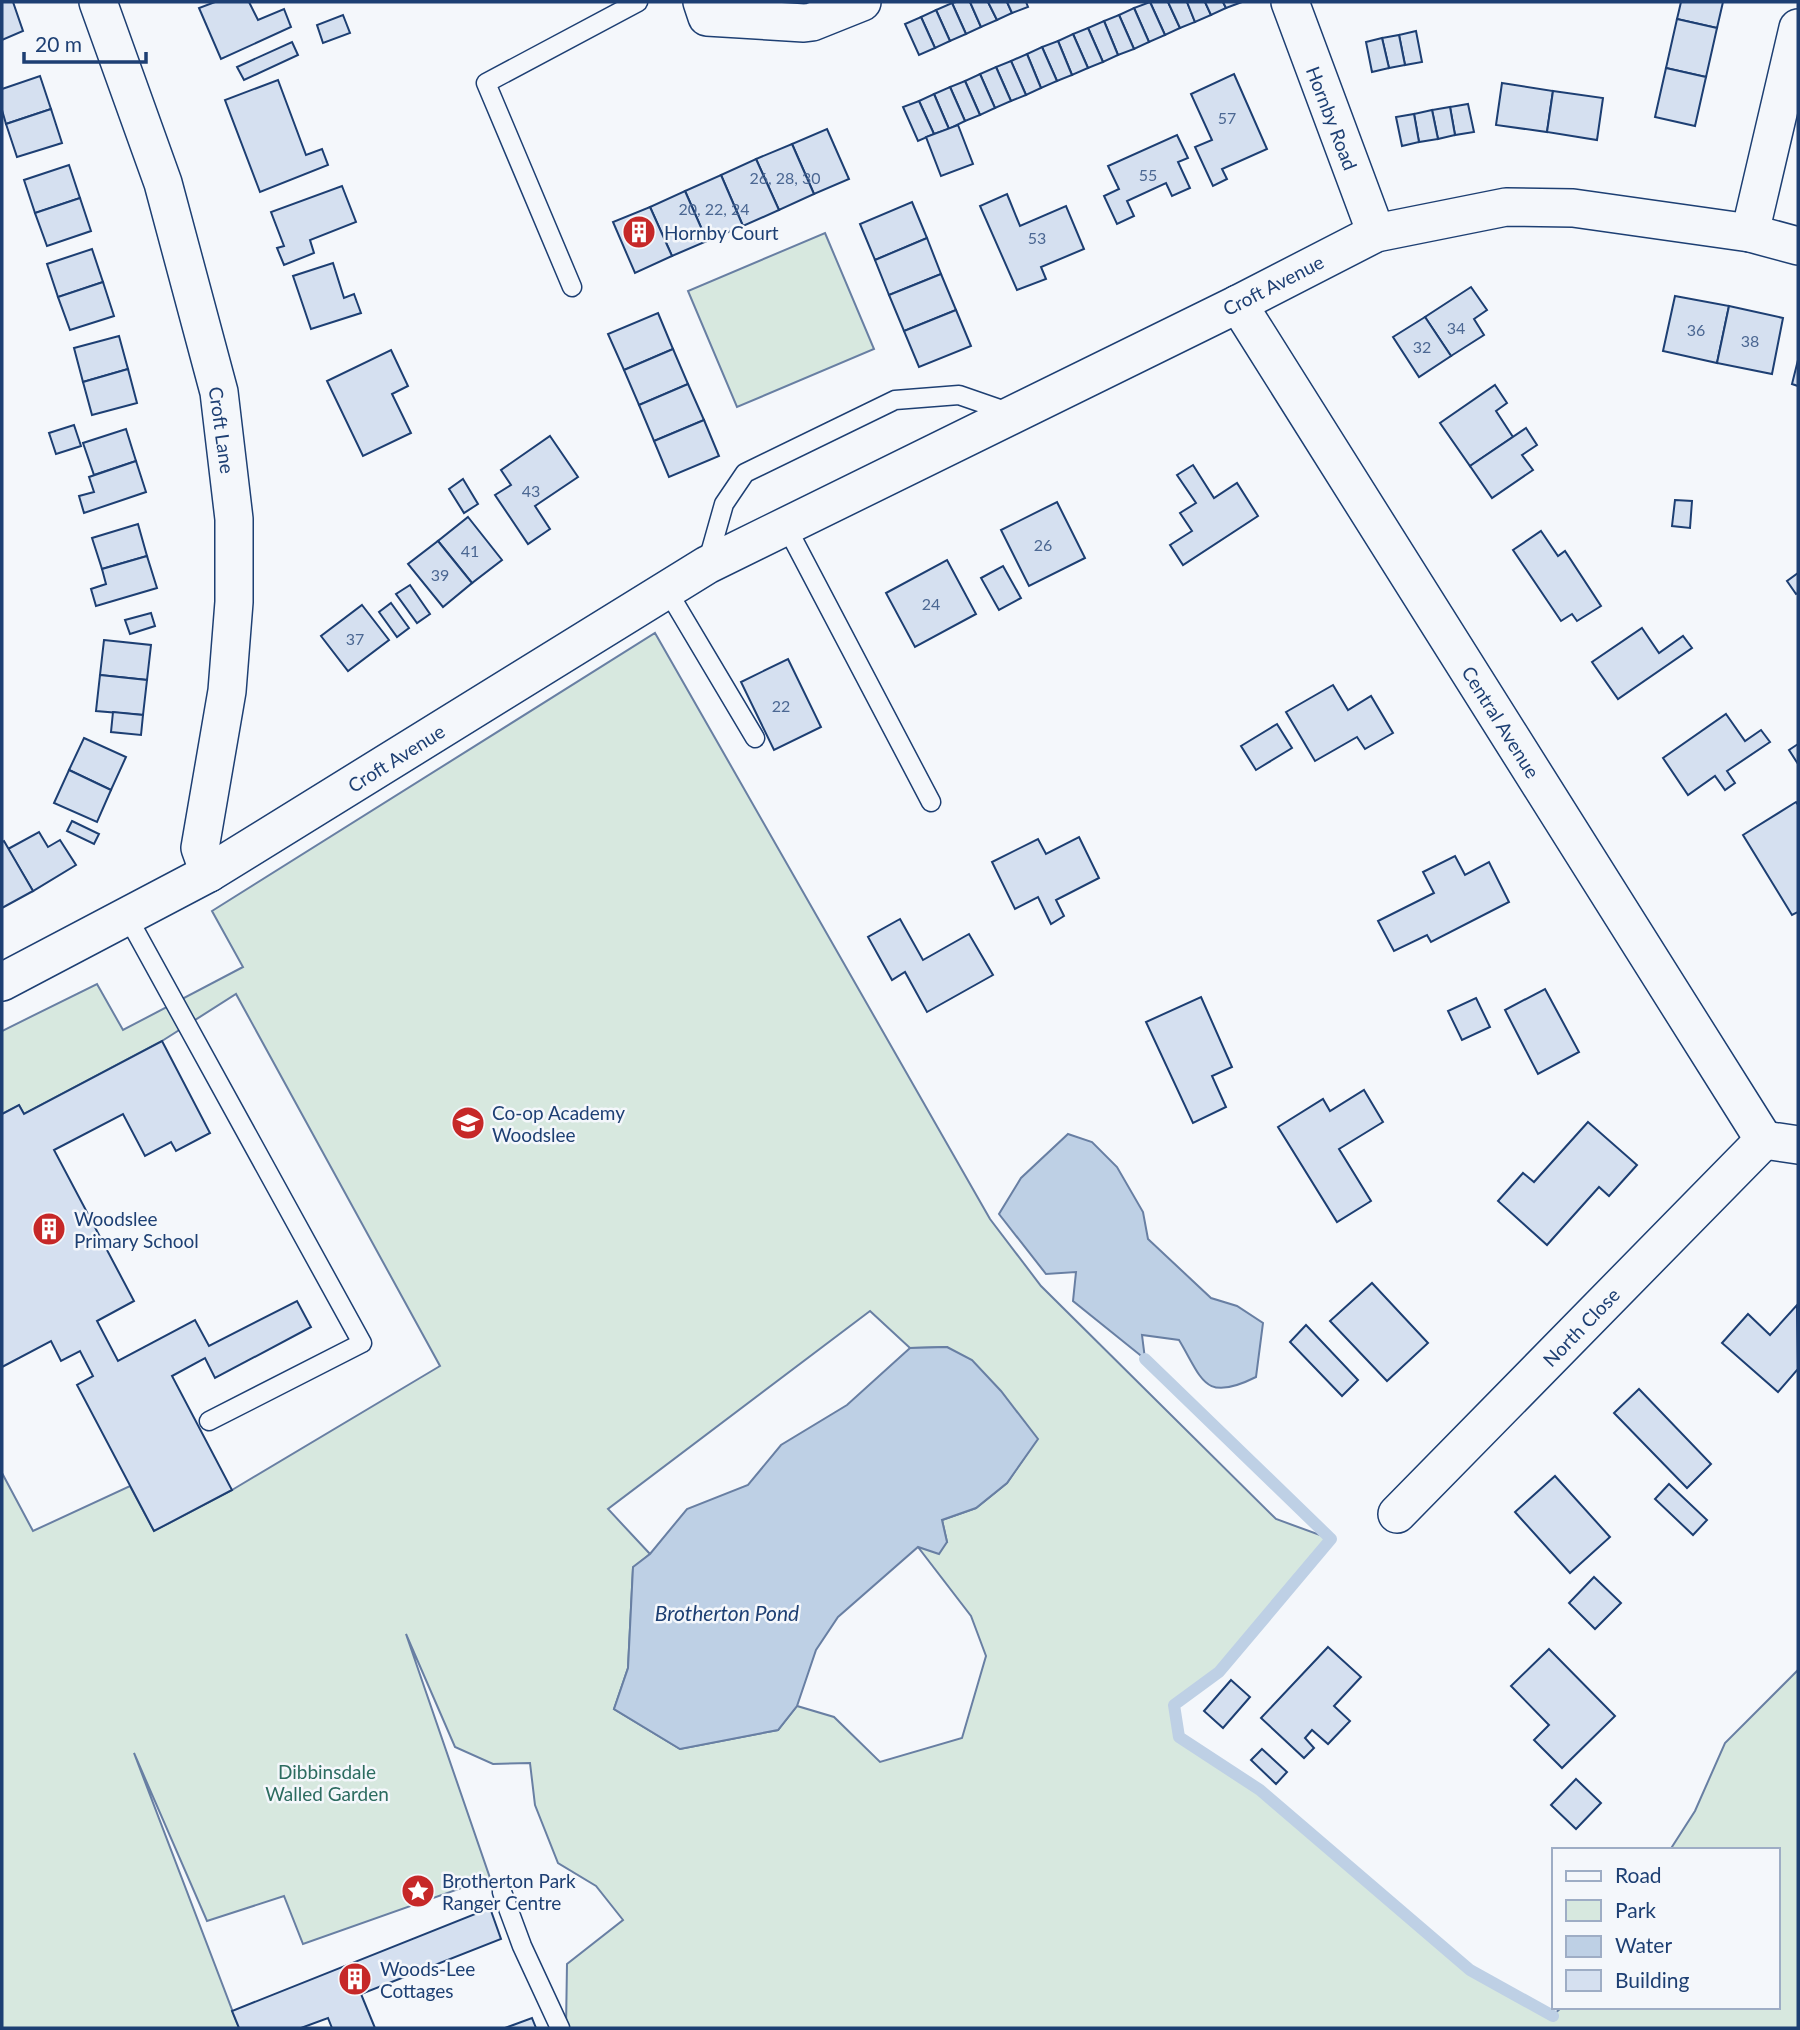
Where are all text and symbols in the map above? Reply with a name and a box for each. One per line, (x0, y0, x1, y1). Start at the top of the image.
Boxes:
scale bar (24, 21, 147, 65)
text: 20 m (35, 31, 82, 56)
street label: Hornby Road (1302, 63, 1362, 173)
house number: 57 (1218, 108, 1236, 127)
house number: 55 (1139, 165, 1157, 184)
house number: 26, 28, 30 (749, 168, 821, 187)
house number: 20, 22, 24 (678, 199, 750, 218)
building icon: Hornby Court (620, 213, 658, 251)
place label: Hornby Court (664, 221, 779, 244)
house number: 53 (1028, 228, 1046, 247)
street label: Croft Avenue (1219, 250, 1327, 320)
house number: 34 (1447, 318, 1465, 337)
house number: 36 (1687, 320, 1705, 339)
house number: 38 (1741, 331, 1759, 350)
house number: 32 (1413, 337, 1431, 356)
street label: Croft Lane (205, 385, 239, 475)
house number: 43 (522, 481, 540, 500)
house number: 26 (1034, 535, 1052, 554)
house number: 41 (461, 541, 479, 560)
house number: 39 (431, 565, 449, 584)
house number: 24 (922, 594, 940, 613)
house number: 37 (346, 629, 364, 648)
street label: Central Avenue (1457, 662, 1545, 782)
house number: 22 (772, 696, 790, 715)
street label: Croft Avenue (343, 719, 449, 797)
place label: Co-op Academy Woodslee (492, 1101, 625, 1146)
school or university icon: Co-op Academy Woodslee (449, 1104, 487, 1142)
place label: Woodslee Primary School (74, 1207, 199, 1252)
building icon: Woodslee Primary School (30, 1210, 68, 1248)
street label: North Close (1538, 1283, 1624, 1371)
water label: Brotherton Pond (655, 1600, 799, 1625)
park label: Dibbinsdale Walled Garden (265, 1760, 389, 1805)
legend (1552, 1848, 1779, 2009)
text: Road (1615, 1862, 1662, 1887)
place label: Brotherton Park Ranger Centre (442, 1869, 576, 1914)
place icon: Brotherton Park Ranger Centre (399, 1872, 437, 1910)
text: Park (1615, 1897, 1656, 1922)
text: Water (1615, 1932, 1672, 1957)
place label: Woods-Lee Cottages (380, 1957, 475, 2002)
building icon: Woods-Lee Cottages (336, 1960, 374, 1998)
text: Building (1615, 1967, 1690, 1992)

